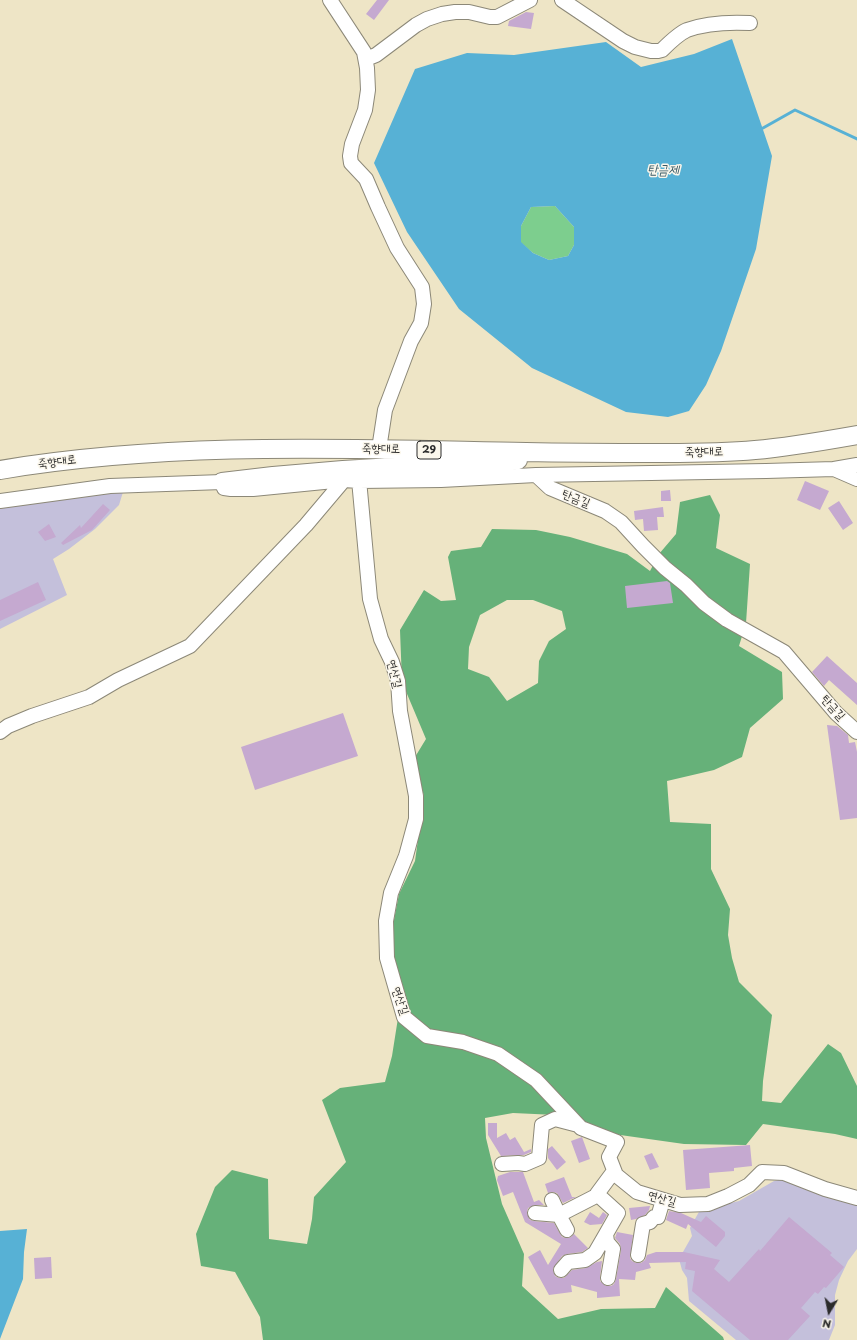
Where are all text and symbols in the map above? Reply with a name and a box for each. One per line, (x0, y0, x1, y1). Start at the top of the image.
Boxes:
water label: 탄금제 (647, 162, 679, 178)
street label: 죽향대로 (362, 441, 400, 457)
road number: 29 (417, 441, 441, 459)
street label: 죽향대로 (685, 444, 723, 460)
street label: 죽향대로 (37, 453, 77, 471)
street label: 탄금길 (560, 487, 592, 511)
street label: 연산길 (384, 658, 404, 690)
street label: 탄금길 (818, 692, 848, 724)
street label: 연산길 (388, 985, 412, 1017)
street label: 연산길 (646, 1188, 678, 1210)
north arrow (809, 1292, 849, 1332)
text: N (821, 1315, 833, 1333)

